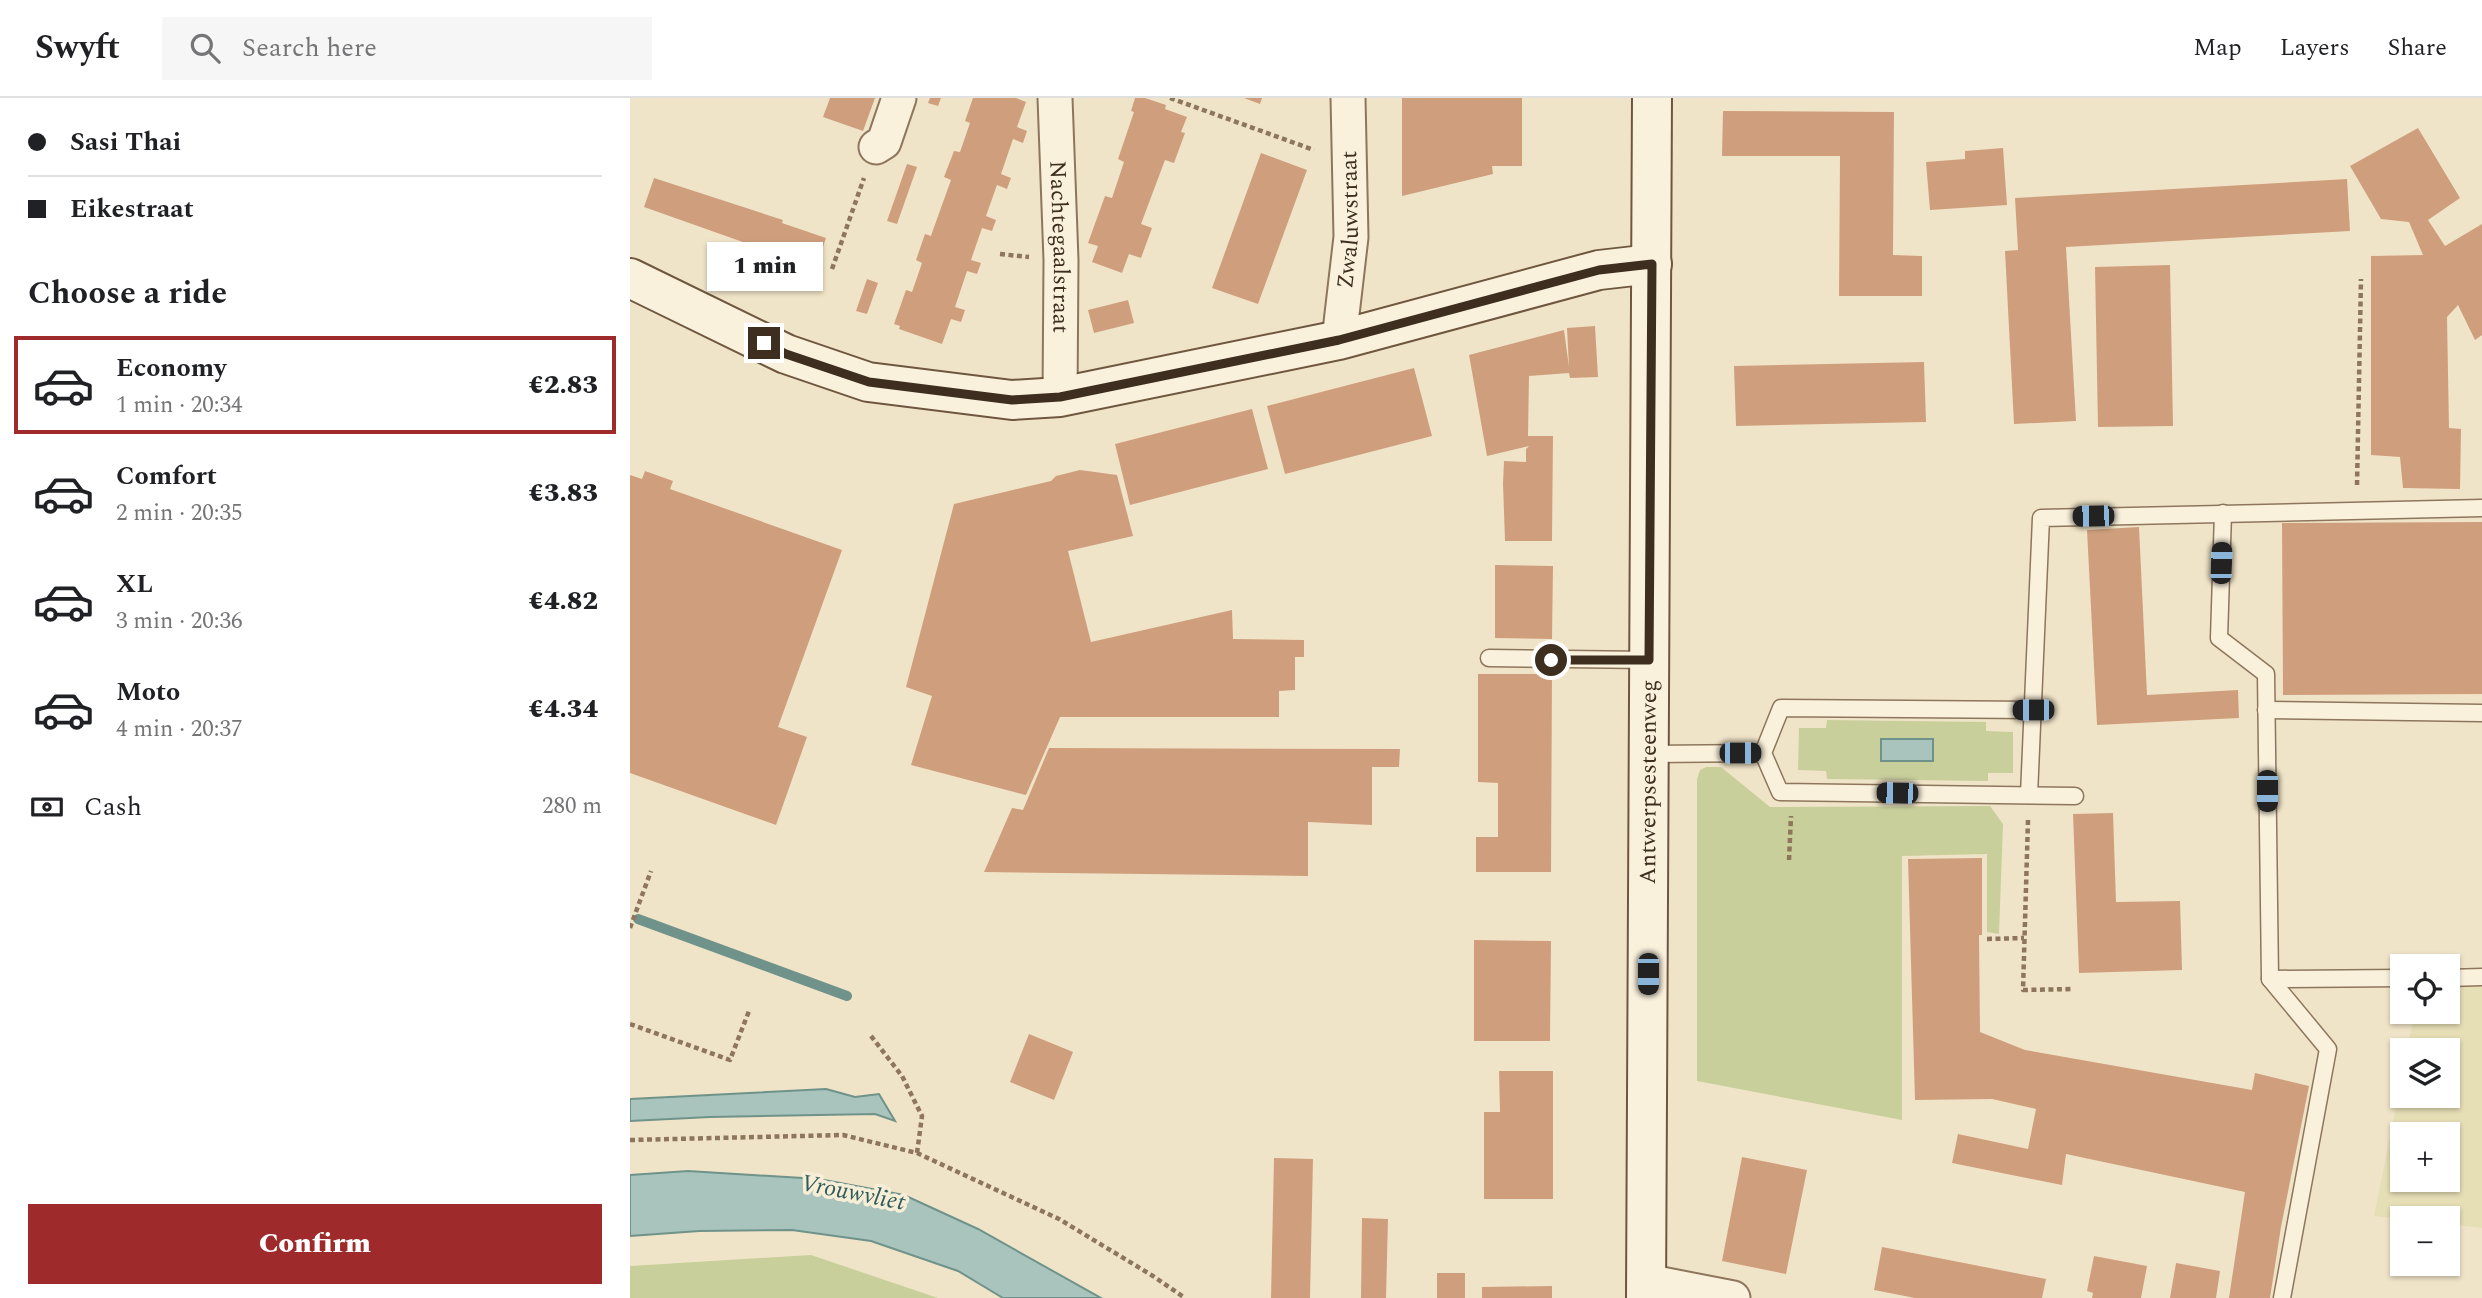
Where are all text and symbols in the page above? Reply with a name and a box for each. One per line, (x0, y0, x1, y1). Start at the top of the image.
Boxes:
search box (162, 17, 652, 80)
text: Swyft (35, 23, 120, 73)
text: Search here (242, 28, 377, 68)
icon: search (186, 29, 224, 67)
text: Map (2193, 30, 2242, 66)
text: Layers (2280, 30, 2350, 66)
text: Share (2388, 30, 2447, 66)
text: Sasi Thai (70, 122, 181, 162)
street label: Zwaluwstraat (1328, 150, 1369, 290)
street label: Nachtegaalstraat (1040, 160, 1079, 333)
text: Eikestraat (70, 189, 194, 229)
callout: 1 min (706, 242, 822, 290)
text: 1 min (733, 249, 797, 284)
text: Choose a ride (28, 269, 227, 318)
route end (748, 327, 780, 359)
text: Economy (116, 348, 226, 388)
icon: car (32, 354, 95, 417)
text: €2.83 (528, 365, 598, 405)
text: 1 min · 20:34 (116, 388, 243, 423)
text: Comfort (116, 456, 217, 496)
icon: car (32, 462, 95, 525)
text: €3.83 (528, 473, 598, 513)
text: 2 min · 20:35 (116, 496, 243, 531)
car (2072, 505, 2115, 527)
car (2210, 542, 2233, 584)
text: XL (116, 564, 153, 604)
icon: car (32, 570, 95, 633)
text: €4.82 (528, 581, 598, 621)
text: 3 min · 20:36 (116, 604, 243, 639)
route start (1535, 644, 1567, 676)
text: Moto (116, 672, 180, 712)
icon: car (32, 678, 95, 741)
street label: Antwerpsesteenweg (1631, 679, 1667, 885)
text: €4.34 (528, 689, 598, 729)
car (2013, 700, 2055, 721)
text: 4 min · 20:37 (116, 712, 243, 747)
car (1720, 743, 1762, 764)
car (2257, 770, 2278, 812)
car (1876, 782, 1919, 804)
text: Cash (84, 787, 142, 827)
icon: cash (28, 788, 66, 826)
text: 280 m (542, 789, 602, 824)
car (1638, 953, 1659, 995)
map controls (2390, 954, 2460, 1276)
button: locate (2390, 954, 2460, 1024)
button: layers (2390, 1038, 2460, 1108)
button: + (2390, 1122, 2460, 1192)
water label: Vrouwvliet (798, 1165, 909, 1221)
button: Confirm (28, 1204, 602, 1284)
button: − (2390, 1206, 2460, 1276)

